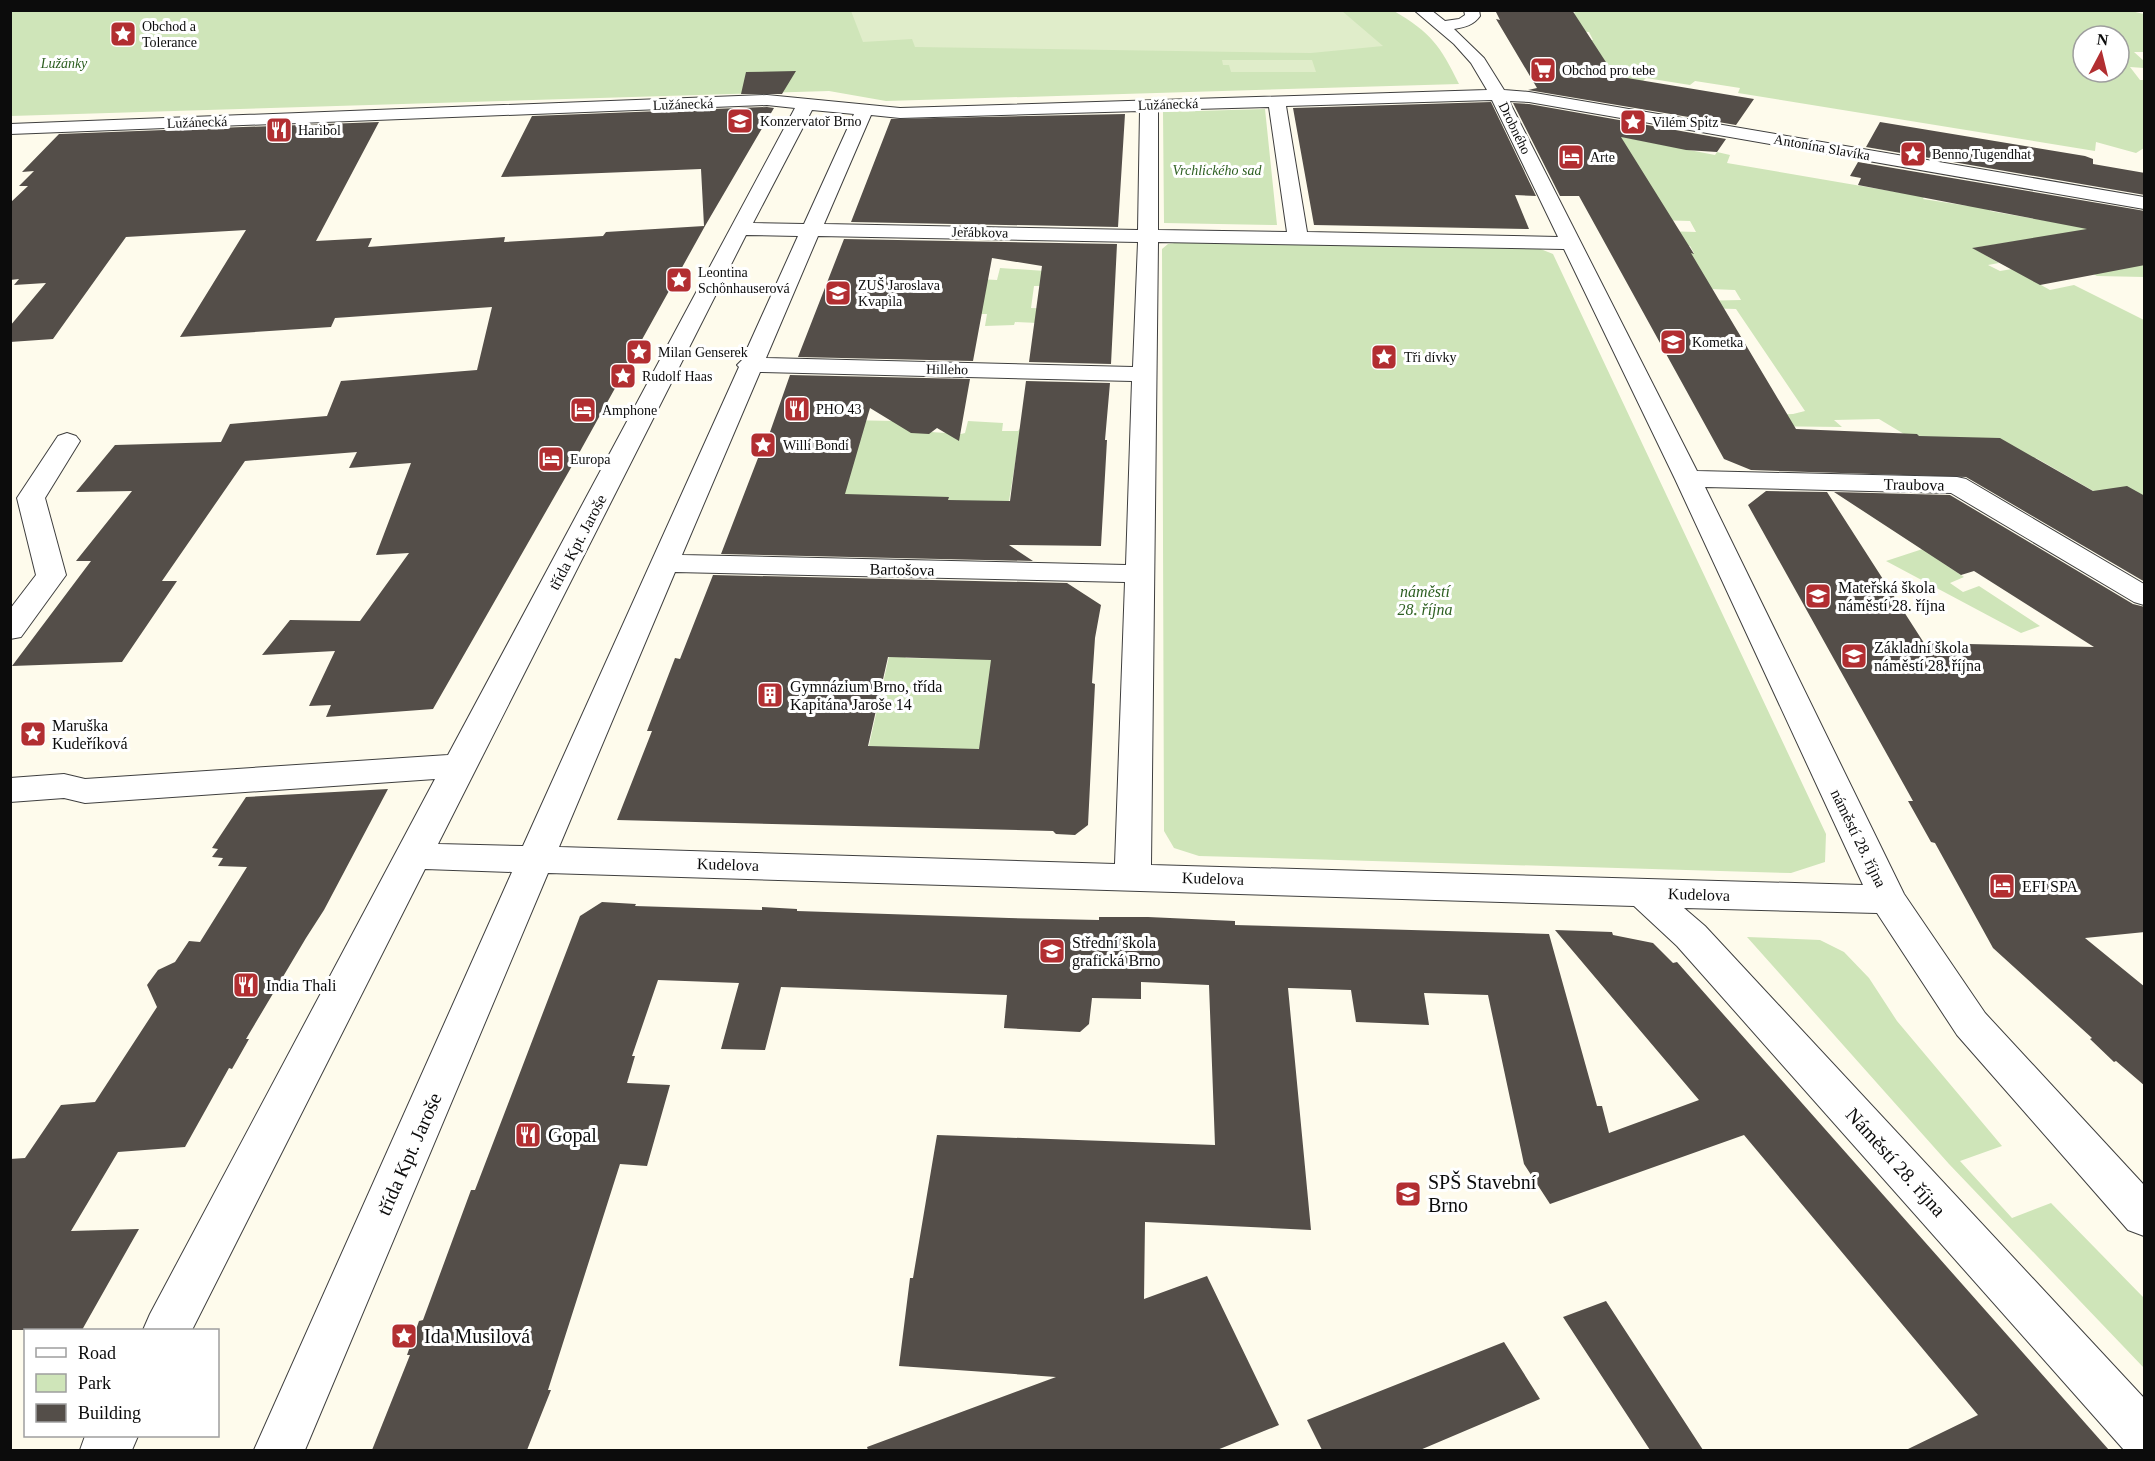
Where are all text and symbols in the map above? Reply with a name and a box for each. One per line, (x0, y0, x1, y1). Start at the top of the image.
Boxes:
place icon: Obchod a Tolerance (108, 19, 138, 49)
place label: Obchod a Tolerance (142, 19, 197, 50)
north arrow (2071, 24, 2131, 84)
text: N (2096, 30, 2110, 49)
supermarket icon: Obchod pro tebe (1528, 55, 1558, 85)
park label: Lužánky (40, 56, 88, 71)
place label: Obchod pro tebe (1562, 63, 1655, 78)
street label: Lužánecká (652, 96, 714, 113)
street label: Lužánecká (1137, 96, 1199, 113)
street label: Drobného (1496, 100, 1534, 157)
school or university icon: Konzervatoř Brno (725, 106, 755, 136)
place icon: Vilém Spitz (1618, 107, 1648, 137)
street label: Lužánecká (166, 114, 228, 131)
place label: Konzervatoř Brno (760, 114, 861, 129)
restaurant icon: Haribol (264, 115, 294, 145)
place label: Vilém Spitz (1652, 115, 1718, 130)
place label: Haribol (298, 123, 341, 138)
street label: Antonína Slavíka (1773, 132, 1872, 163)
place icon: Benno Tugendhat (1898, 139, 1928, 169)
hotel icon: Arte (1556, 142, 1586, 172)
place label: Benno Tugendhat (1932, 147, 2031, 162)
place label: Arte (1590, 150, 1615, 165)
park label: Vrchlického sad (1172, 163, 1263, 178)
street label: Jeřábkova (951, 225, 1009, 241)
place icon: Leontina Schönhauserová (664, 265, 694, 295)
place label: Leontina Schönhauserová (698, 265, 791, 296)
place label: ZUŠ Jaroslava Kvapila (858, 277, 941, 309)
school or university icon: ZUŠ Jaroslava Kvapila (823, 278, 853, 308)
school or university icon: Kometka (1658, 327, 1688, 357)
place label: Kometka (1692, 335, 1744, 350)
place icon: Milan Genserek (624, 337, 654, 367)
place icon: Tři dívky (1369, 342, 1399, 372)
place label: Milan Genserek (658, 345, 748, 360)
place label: Tři dívky (1404, 350, 1457, 365)
place icon: Rudolf Haas (608, 361, 638, 391)
street label: Hilleho (926, 362, 968, 377)
place label: Rudolf Haas (642, 369, 712, 384)
restaurant icon: PHO 43 (782, 394, 812, 424)
hotel icon: Amphone (568, 395, 598, 425)
place label: PHO 43 (816, 402, 862, 417)
place label: Amphone (602, 403, 657, 418)
place icon: Willi Bondi (748, 430, 778, 460)
place label: Willi Bondi (783, 438, 849, 453)
hotel icon: Europa (536, 444, 566, 474)
place label: Europa (570, 452, 611, 467)
street label: Traubova (1883, 475, 1945, 494)
street label: třída Kpt. Jaroše (545, 492, 611, 593)
street label: Bartošova (869, 560, 935, 579)
place label: Mateřská škola náměstí 28. října (1838, 579, 1945, 615)
school or university icon: Mateřská škola náměstí 28. října (1803, 581, 1833, 611)
park label: náměstí 28. října (1397, 583, 1453, 619)
place label: Základní škola náměstí 28. října (1874, 639, 1981, 675)
school or university icon: Základní škola náměstí 28. října (1839, 641, 1869, 671)
place label: Gymnázium Brno, třída Kapitána Jaroše 14 (790, 678, 942, 714)
building icon: Gymnázium Brno, třída Kapitána Jaroše 14 (755, 680, 785, 710)
place label: Maruška Kudeříková (52, 717, 128, 752)
place icon: Maruška Kudeříková (18, 719, 48, 749)
street label: náměstí 28. října (1827, 786, 1890, 891)
street label: Kudelova (697, 855, 759, 874)
street label: Kudelova (1182, 869, 1244, 888)
hotel icon: EFI SPA (1987, 871, 2017, 901)
place label: EFI SPA (2022, 878, 2078, 895)
street label: Kudelova (1668, 885, 1730, 904)
place label: Střední škola grafická Brno (1072, 934, 1160, 970)
school or university icon: Střední škola grafická Brno (1037, 936, 1067, 966)
restaurant icon: India Thali (231, 970, 261, 1000)
place label: India Thali (266, 977, 337, 994)
street label: třída Kpt. Jaroše (372, 1089, 447, 1219)
street label: Náměstí 28. října (1841, 1103, 1951, 1222)
restaurant icon: Gopal (513, 1120, 543, 1150)
place label: Gopal (548, 1124, 597, 1147)
place label: SPŠ Stavební Brno (1428, 1170, 1537, 1216)
school or university icon: SPŠ Stavební Brno (1393, 1179, 1423, 1209)
place icon: Ida Musilová (389, 1321, 419, 1351)
place label: Ida Musilová (424, 1325, 530, 1347)
legend (24, 1329, 219, 1437)
text: Road (78, 1343, 116, 1363)
text: Park (78, 1373, 111, 1393)
text: Building (78, 1403, 141, 1423)

